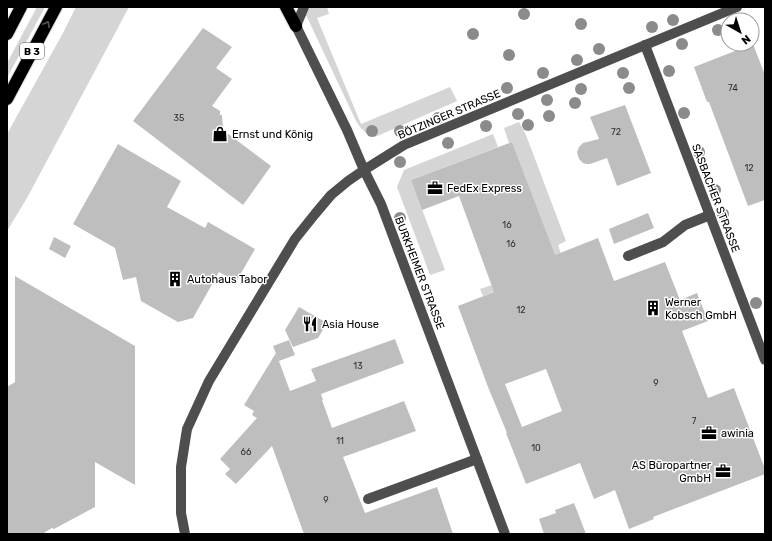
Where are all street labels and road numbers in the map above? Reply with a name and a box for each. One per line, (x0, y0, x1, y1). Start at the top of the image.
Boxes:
road number: B 3 (20, 43, 44, 59)
street label: BÖTZINGER STRASSE (396, 87, 503, 142)
street label: SASBACHER STRASSE (689, 142, 742, 255)
street label: BURKHEIMER STRASSE (392, 215, 447, 332)

